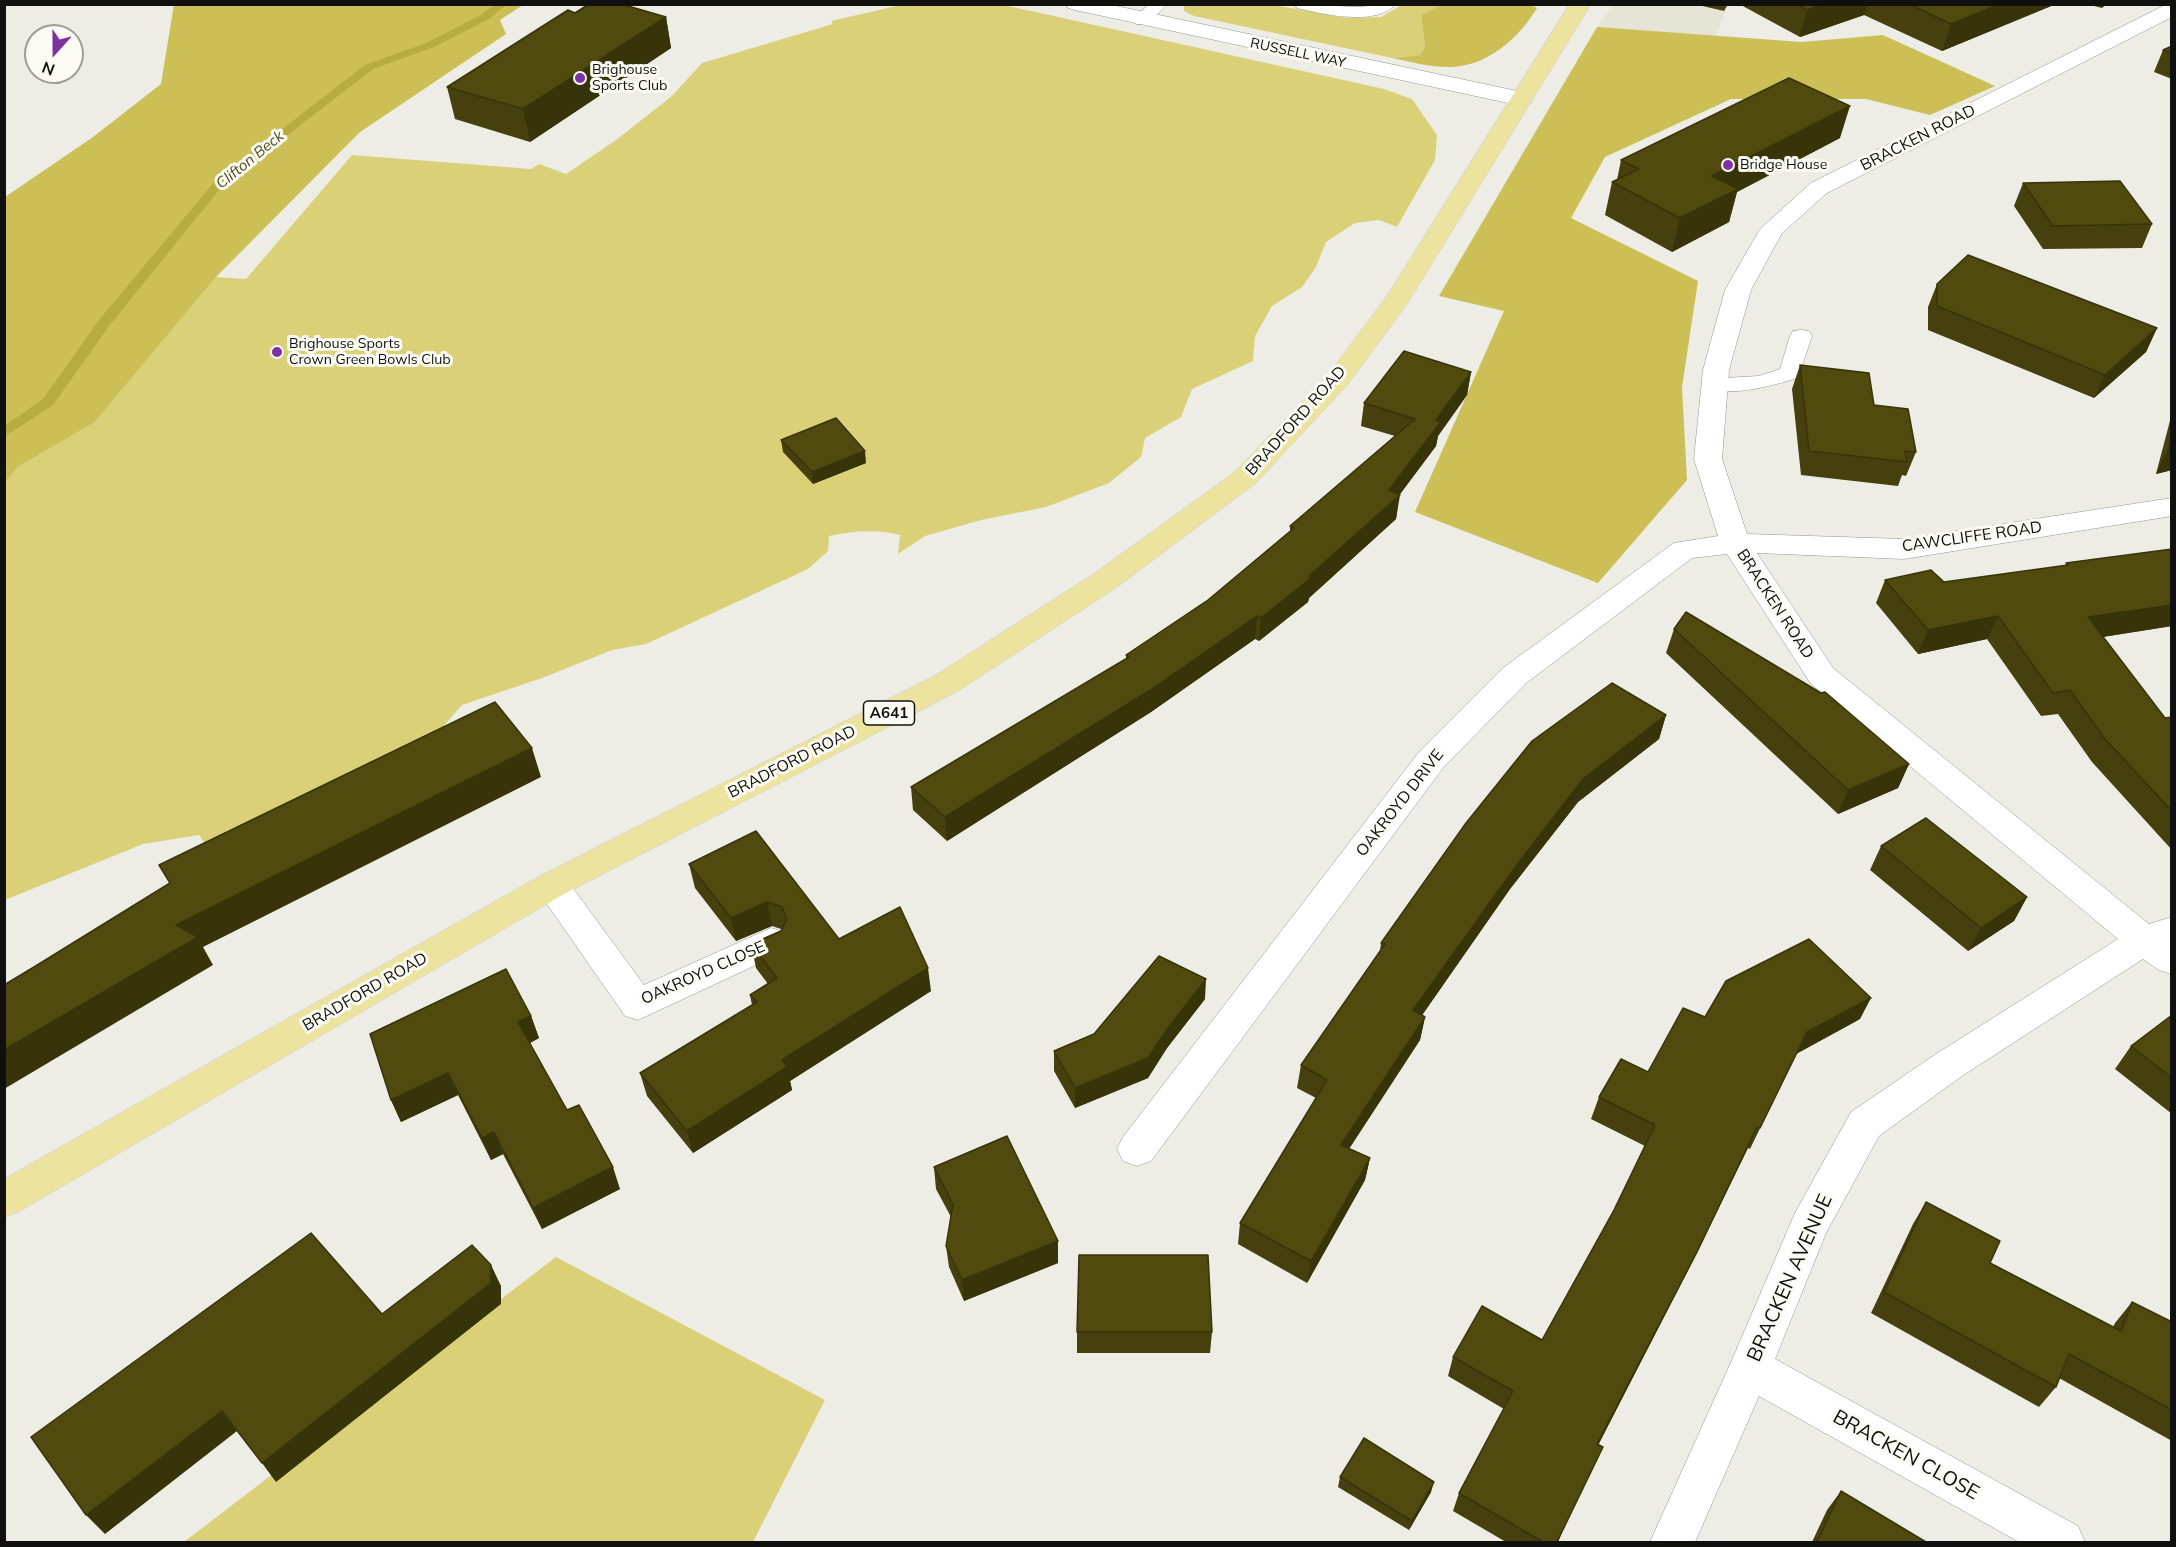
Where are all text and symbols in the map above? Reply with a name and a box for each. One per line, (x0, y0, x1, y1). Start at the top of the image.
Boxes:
north arrow (24, 24, 84, 84)
street label: RUSSELL WAY (1249, 35, 1347, 71)
text: N (39, 57, 57, 80)
place label: Brighouse Sports Club (592, 62, 667, 94)
marker: Brighouse Sports Club (573, 71, 587, 85)
street label: BRACKEN ROAD (1857, 101, 1979, 175)
water label: Clifton Beck (212, 127, 288, 193)
place label: Bridge House (1740, 157, 1827, 173)
marker: Bridge House (1721, 158, 1735, 172)
place label: Brighouse Sports Crown Green Bowls Club (289, 336, 451, 368)
marker: Brighouse Sports Crown Green Bowls Club (270, 345, 284, 359)
street label: BRADFORD ROAD (1242, 362, 1350, 480)
street label: CAWCLIFFE ROAD (1901, 518, 2043, 556)
street label: BRACKEN ROAD (1732, 546, 1818, 662)
road number: A641 (864, 701, 914, 725)
street label: BRADFORD ROAD (725, 722, 859, 802)
street label: OAKROYD DRIVE (1352, 746, 1448, 860)
street label: OAKROYD CLOSE (638, 937, 768, 1009)
street label: BRADFORD ROAD (299, 949, 431, 1035)
street label: BRACKEN AVENUE (1742, 1191, 1838, 1365)
street label: BRACKEN CLOSE (1829, 1405, 1983, 1505)

